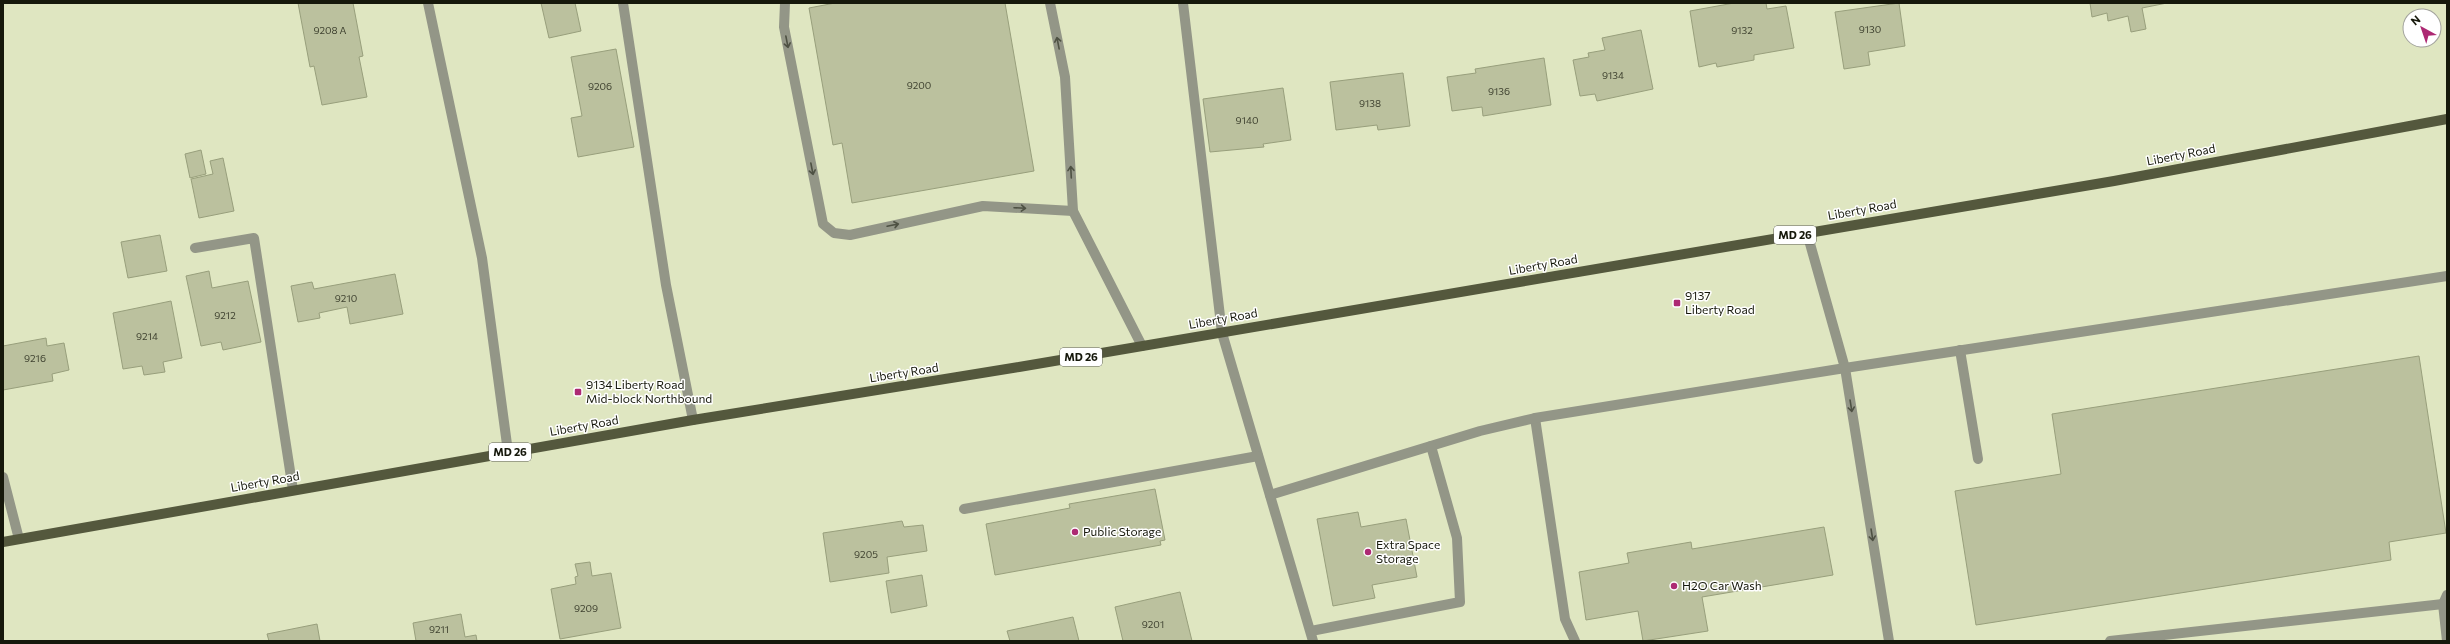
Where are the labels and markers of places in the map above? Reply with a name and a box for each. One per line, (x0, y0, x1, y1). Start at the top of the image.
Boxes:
place label: 9137 Liberty Road (1685, 288, 1755, 316)
marker: 9137 Liberty Road (1672, 298, 1682, 308)
place label: 9134 Liberty Road Mid-block Northbound (586, 377, 712, 405)
marker: 9134 Liberty Road Mid-block Northbound (573, 387, 583, 397)
place label: Public Storage (1083, 524, 1161, 538)
marker: Public Storage (1070, 527, 1080, 537)
place label: Extra Space Storage (1376, 537, 1440, 565)
marker: Extra Space Storage (1363, 547, 1373, 557)
place label: H2O Car Wash (1682, 578, 1762, 592)
marker: H2O Car Wash (1669, 581, 1679, 591)

